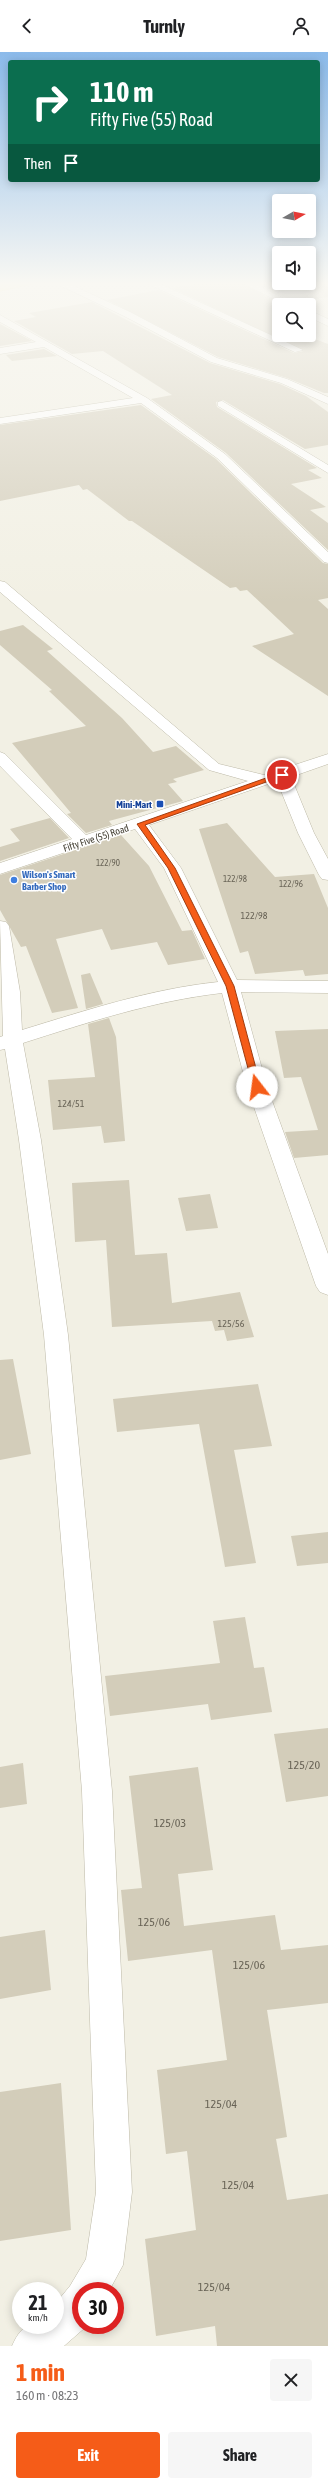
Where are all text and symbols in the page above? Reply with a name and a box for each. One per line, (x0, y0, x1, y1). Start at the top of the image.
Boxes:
icon: back (16, 15, 38, 37)
icon: person (290, 15, 312, 37)
text: Turnly (143, 16, 185, 37)
icon: right (24, 76, 76, 128)
text: 110 m (90, 76, 153, 108)
text: Fifty Five (55) Road (90, 109, 213, 130)
icon: arrive (60, 152, 82, 174)
text: Then (24, 155, 52, 172)
north arrow (272, 194, 316, 238)
map controls (272, 194, 316, 342)
button: sound (272, 246, 316, 290)
button: search (272, 298, 316, 342)
pin (265, 758, 299, 792)
icon: arrive (271, 764, 293, 786)
place label: Mini-Mart (116, 799, 152, 810)
marker: Mini-Mart (155, 799, 165, 809)
street label: Fifty Five (55) Road (62, 822, 130, 854)
house number: 122/90 (96, 858, 120, 868)
place label: Wilson's Smart Barber Shop (21, 869, 76, 892)
house number: 122/98 (223, 874, 247, 884)
marker: Wilson's Smart Barber Shop (9, 875, 19, 885)
house number: 122/96 (279, 879, 303, 889)
house number: 122/98 (241, 910, 268, 921)
position arrow (236, 1066, 278, 1108)
house number: 124/51 (58, 1098, 85, 1109)
house number: 125/56 (218, 1318, 245, 1329)
house number: 125/20 (288, 1758, 320, 1772)
house number: 125/03 (154, 1816, 186, 1830)
house number: 125/06 (138, 1915, 170, 1929)
house number: 125/06 (233, 1958, 265, 1972)
house number: 125/04 (205, 2097, 237, 2111)
house number: 125/04 (222, 2178, 254, 2192)
house number: 125/04 (198, 2280, 230, 2294)
speed limit sign: 30 (72, 2282, 124, 2334)
text: 21 (29, 2291, 47, 2314)
text: km/h (28, 2312, 48, 2323)
text: 1 min (16, 2359, 65, 2386)
button: close (270, 2359, 312, 2401)
text: 160 m · 08:23 (16, 2388, 79, 2403)
button: Exit (16, 2432, 160, 2478)
button: Share (168, 2432, 312, 2478)

